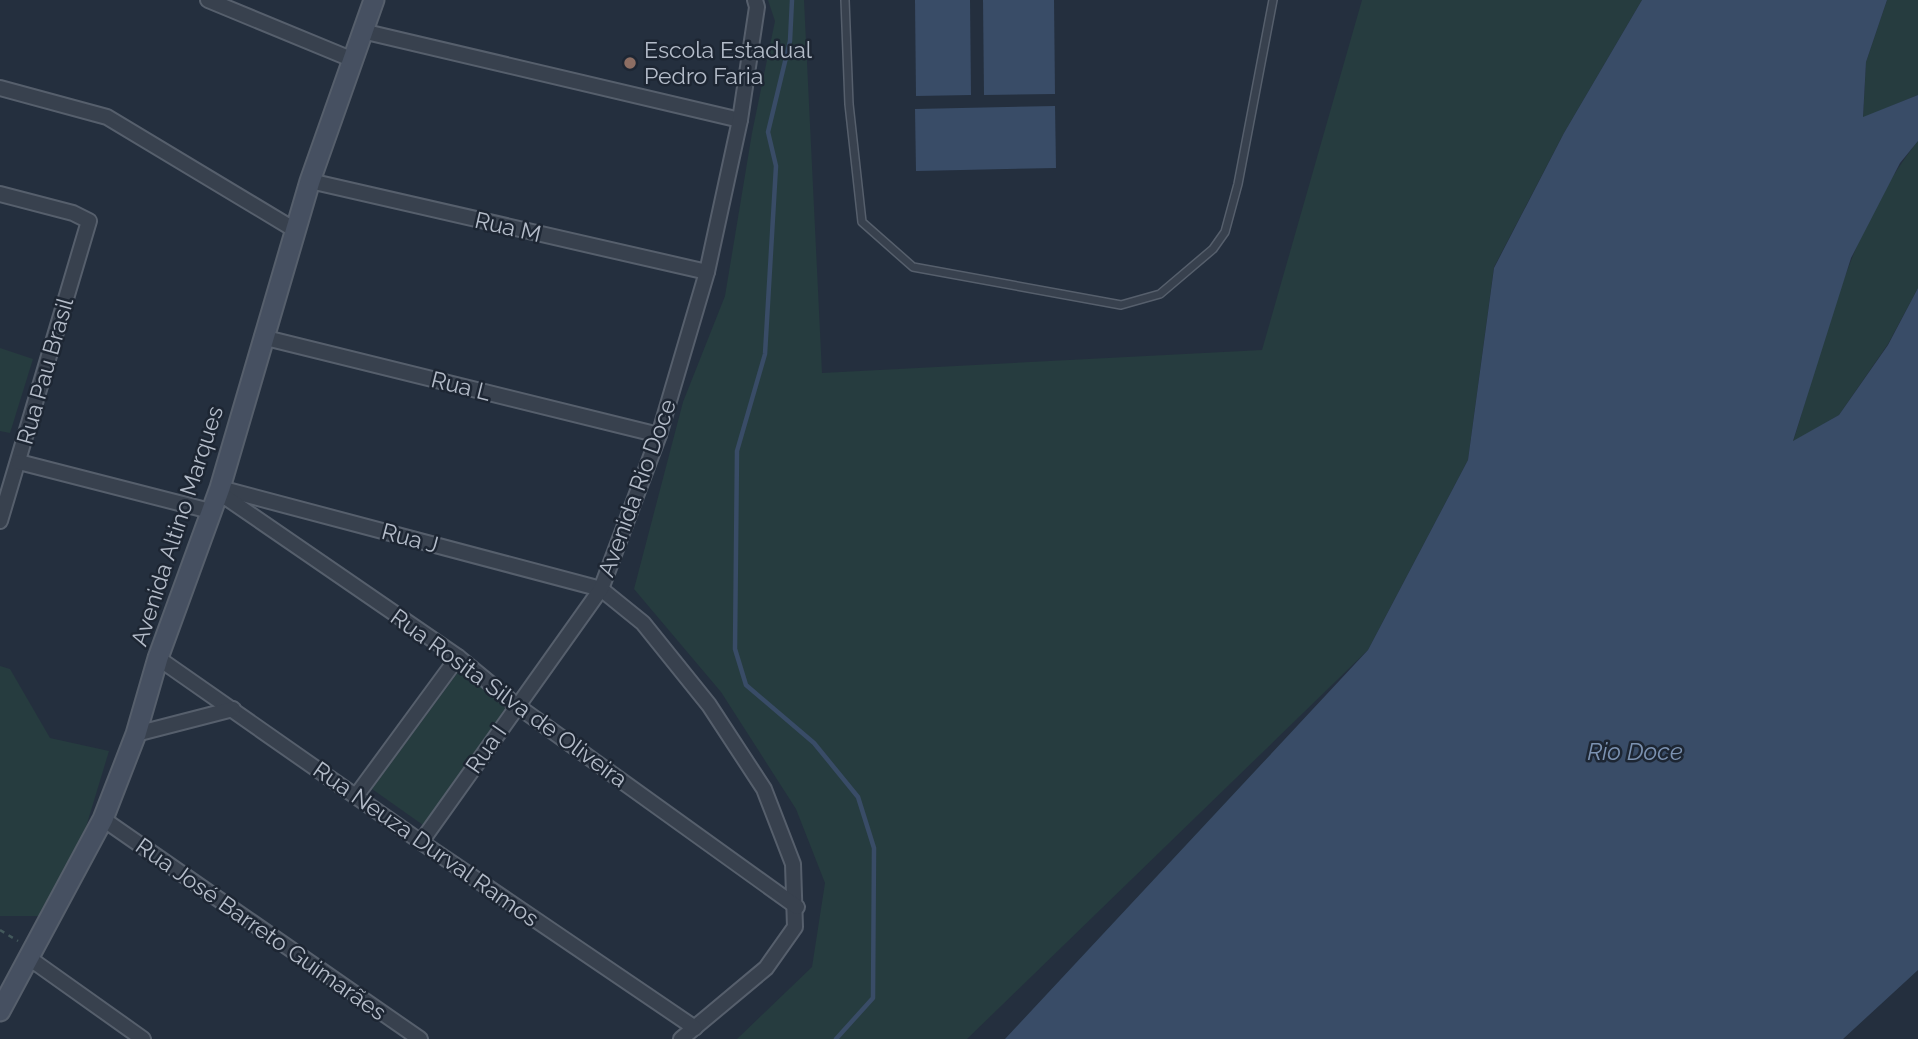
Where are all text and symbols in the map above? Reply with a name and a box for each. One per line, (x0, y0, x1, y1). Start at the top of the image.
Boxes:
place label: Escola Estadual Pedro Faria (644, 36, 813, 89)
marker: Escola Estadual Pedro Faria (622, 55, 638, 71)
street label: Rua M (472, 206, 544, 247)
street label: Rua Pau Brasil (11, 294, 79, 447)
street label: Rua L (429, 365, 494, 406)
street label: Avenida Rio Doce (592, 395, 681, 580)
street label: Avenida Altino Marques (125, 402, 228, 649)
street label: Rua J (379, 517, 441, 558)
street label: Rua Rosita Silva de Oliveira (386, 603, 633, 793)
street label: Rua I (459, 719, 512, 778)
water label: Rio Doce (1587, 737, 1683, 766)
street label: Rua Neuza Durval Ramos (308, 755, 544, 932)
street label: Rua José Barreto Guimarães (131, 832, 392, 1026)

